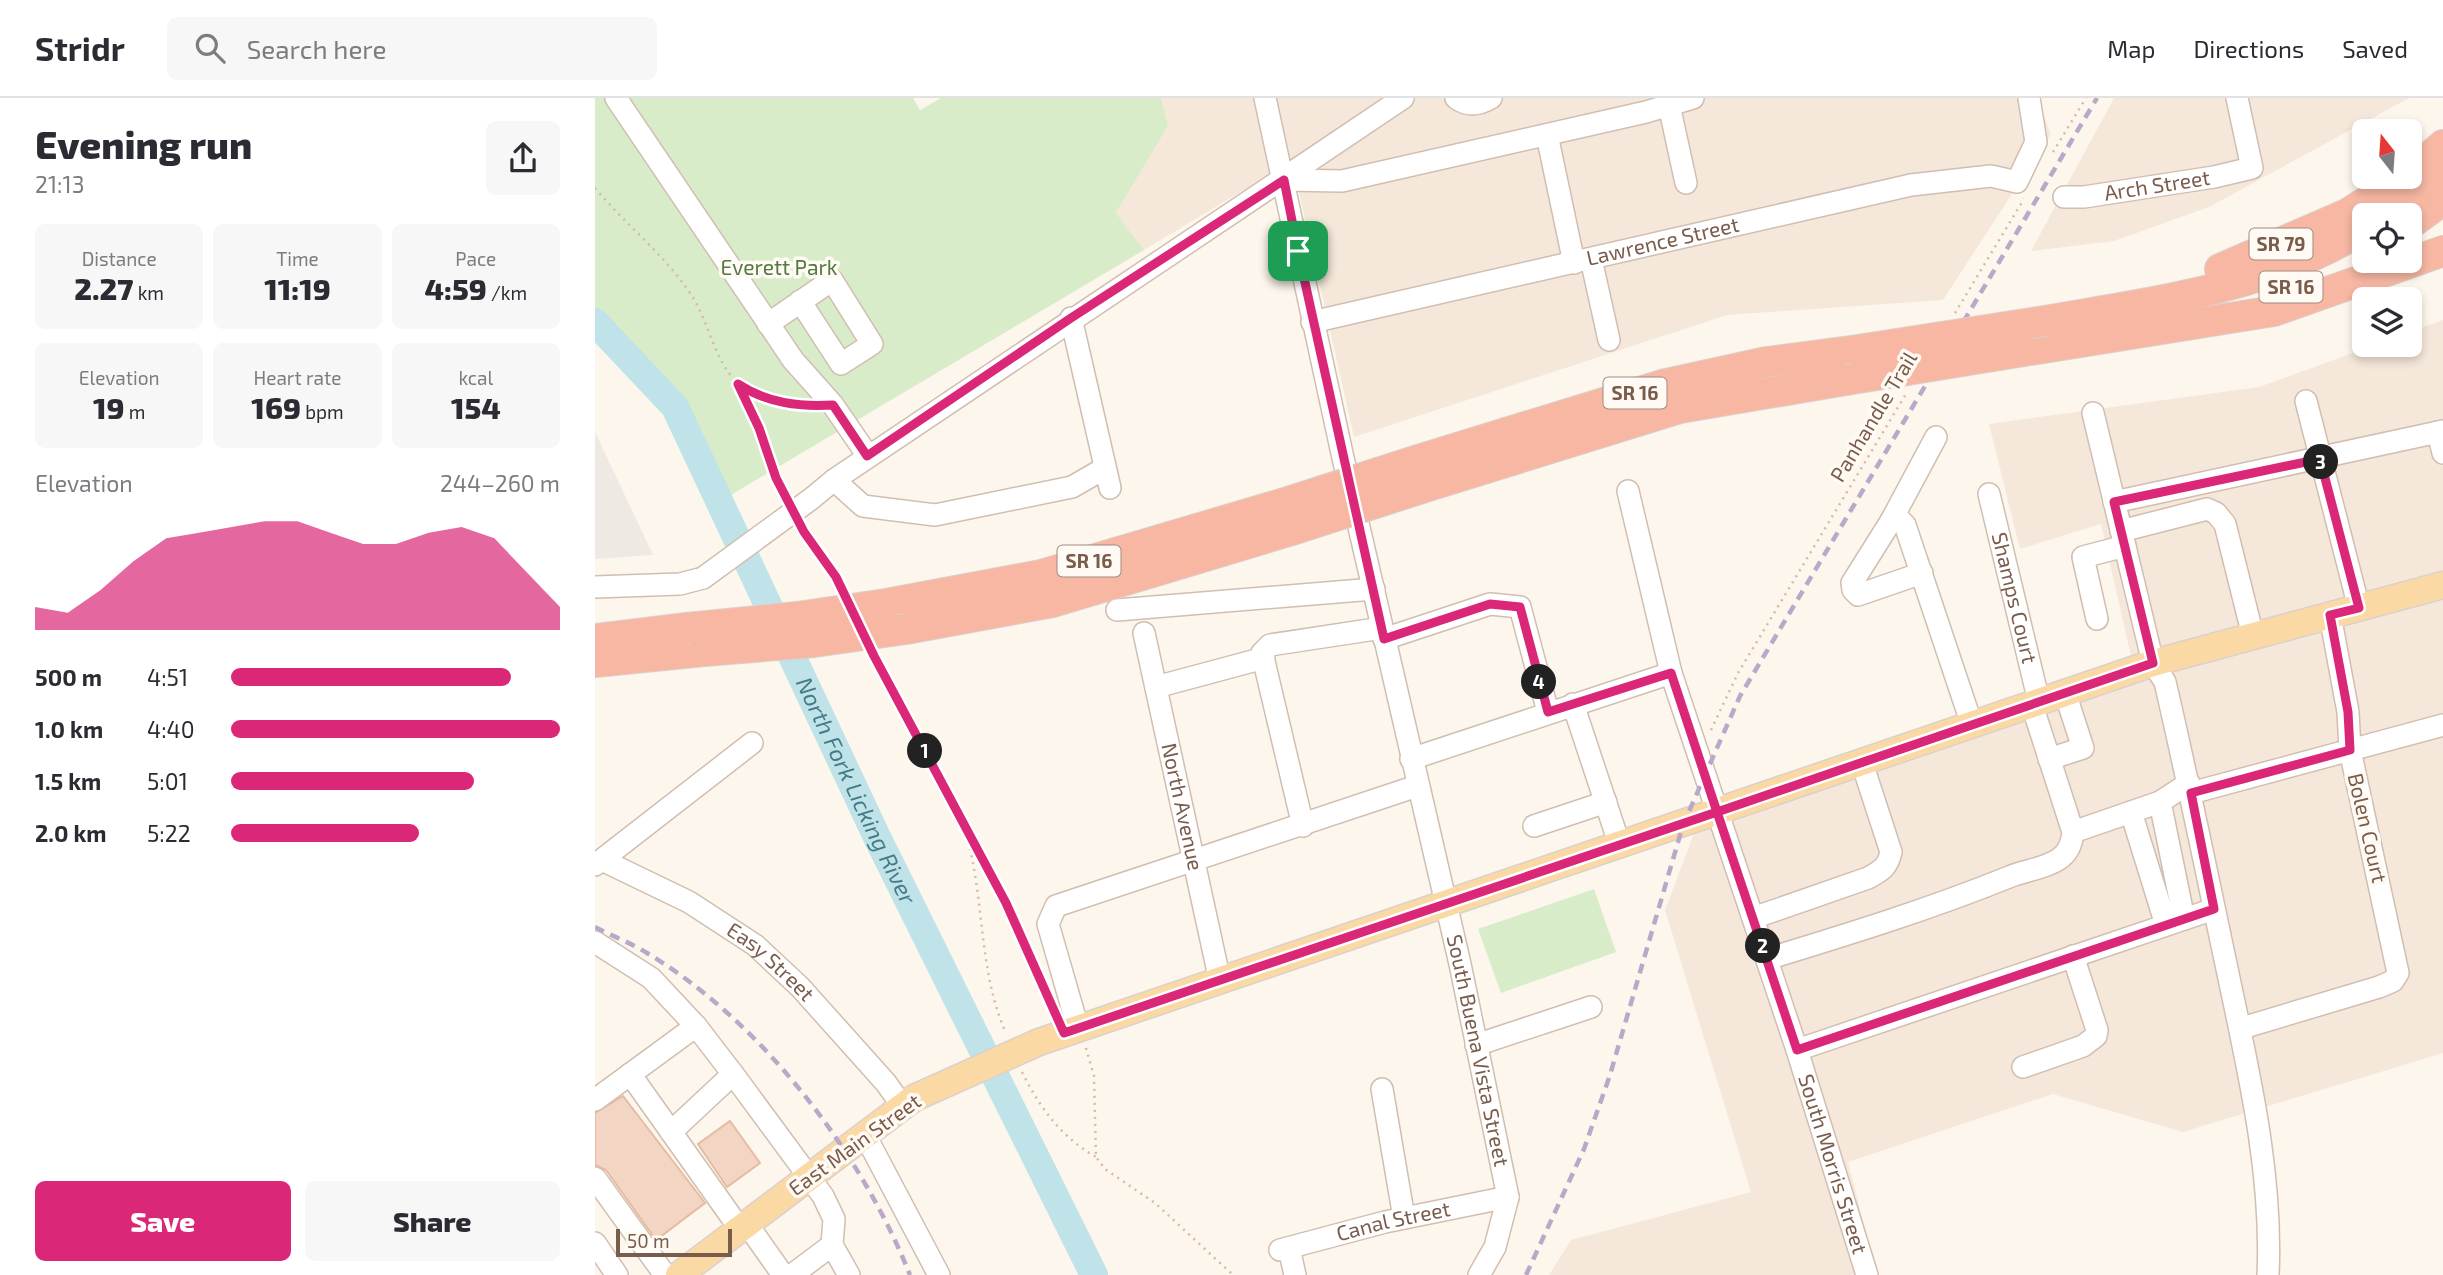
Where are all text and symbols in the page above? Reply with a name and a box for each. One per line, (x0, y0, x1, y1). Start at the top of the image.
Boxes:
search box (167, 17, 657, 80)
text: Stridr (35, 28, 125, 68)
icon: search (191, 29, 229, 67)
text: Search here (247, 33, 386, 64)
text: Map (2107, 34, 2155, 63)
text: Directions (2193, 34, 2304, 63)
text: Saved (2342, 34, 2408, 63)
north arrow (2352, 119, 2422, 189)
map controls (2352, 119, 2422, 357)
text: Evening run (35, 121, 252, 167)
button: share (486, 121, 560, 195)
street label: Arch Street (2102, 164, 2212, 205)
text: 21:13 (35, 170, 84, 198)
button: locate (2352, 203, 2422, 273)
street label: Lawrence Street (1584, 211, 1741, 270)
pin (1268, 221, 1328, 281)
road number: SR 79 (2249, 228, 2313, 260)
icon: arrive (1279, 232, 1317, 270)
text: Distance (82, 247, 157, 270)
text: Time (276, 247, 319, 270)
text: Pace (455, 247, 496, 270)
park label: Everett Park (720, 254, 838, 279)
text: 2.27 (74, 270, 133, 306)
text: 11:19 (264, 270, 331, 306)
text: 4:59 (424, 270, 487, 306)
road number: SR 16 (2259, 272, 2323, 302)
text: km (133, 281, 164, 304)
text: /km (487, 281, 527, 304)
button: layers (2352, 287, 2422, 357)
street label: Panhandle Trail (1824, 346, 1922, 486)
text: Elevation (79, 366, 159, 389)
text: Heart rate (254, 366, 341, 389)
text: kcal (458, 366, 493, 389)
road number: SR 16 (1604, 378, 1667, 408)
text: 19 (93, 389, 124, 425)
text: 169 (251, 389, 301, 425)
text: 154 (451, 389, 501, 425)
text: m (124, 400, 145, 423)
text: bpm (301, 400, 344, 423)
pin: 3 (2303, 444, 2339, 480)
text: 3 (2315, 450, 2326, 473)
text: Elevation (35, 469, 133, 497)
text: 244–260 m (440, 469, 560, 497)
street label: Shamps Court (1988, 530, 2043, 666)
road number: SR 16 (1057, 545, 1121, 576)
text: 500 m (35, 663, 102, 691)
text: 4:51 (147, 663, 188, 691)
pin: 4 (1521, 664, 1557, 700)
text: 4 (1532, 670, 1545, 693)
water label: North Fork Licking River (791, 672, 923, 909)
text: 1.0 km (35, 715, 103, 743)
text: 4:40 (147, 715, 195, 743)
pin: 1 (907, 734, 943, 768)
text: 1 (920, 739, 929, 762)
street label: North Avenue (1157, 740, 1210, 873)
text: 1.5 km (35, 767, 101, 795)
text: 5:01 (147, 767, 188, 795)
street label: Bolen Court (2344, 770, 2393, 885)
text: 2.0 km (35, 819, 107, 847)
text: 5:22 (147, 819, 191, 847)
street label: Easy Street (723, 916, 820, 1005)
pin: 2 (1745, 928, 1781, 964)
street label: South Buena Vista Street (1443, 932, 1515, 1168)
text: 2 (1757, 934, 1768, 957)
street label: South Morris Street (1794, 1071, 1874, 1257)
street label: East Main Street (783, 1088, 925, 1200)
button: Save (35, 1181, 291, 1261)
button: Share (305, 1181, 560, 1261)
street label: Canal Street (1333, 1195, 1452, 1245)
scale bar (616, 1226, 731, 1258)
text: 50 m (627, 1229, 670, 1252)

